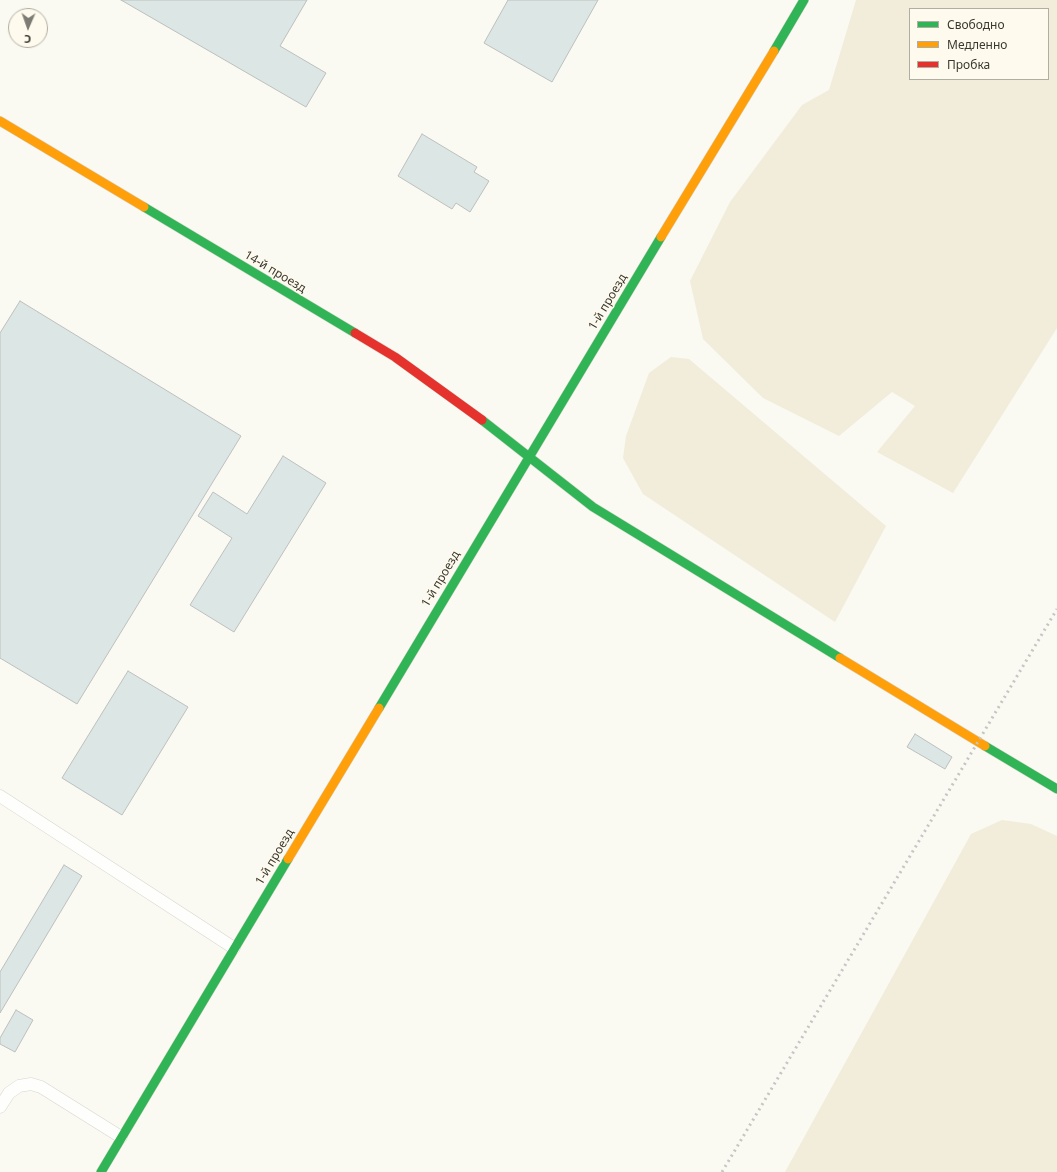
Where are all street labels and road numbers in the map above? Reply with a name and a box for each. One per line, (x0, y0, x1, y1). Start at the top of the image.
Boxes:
street label: 14-й проезд (241, 248, 309, 296)
street label: 1-й проезд (586, 271, 630, 333)
street label: 1-й проезд (419, 548, 463, 610)
street label: 1-й проезд (253, 826, 297, 888)

